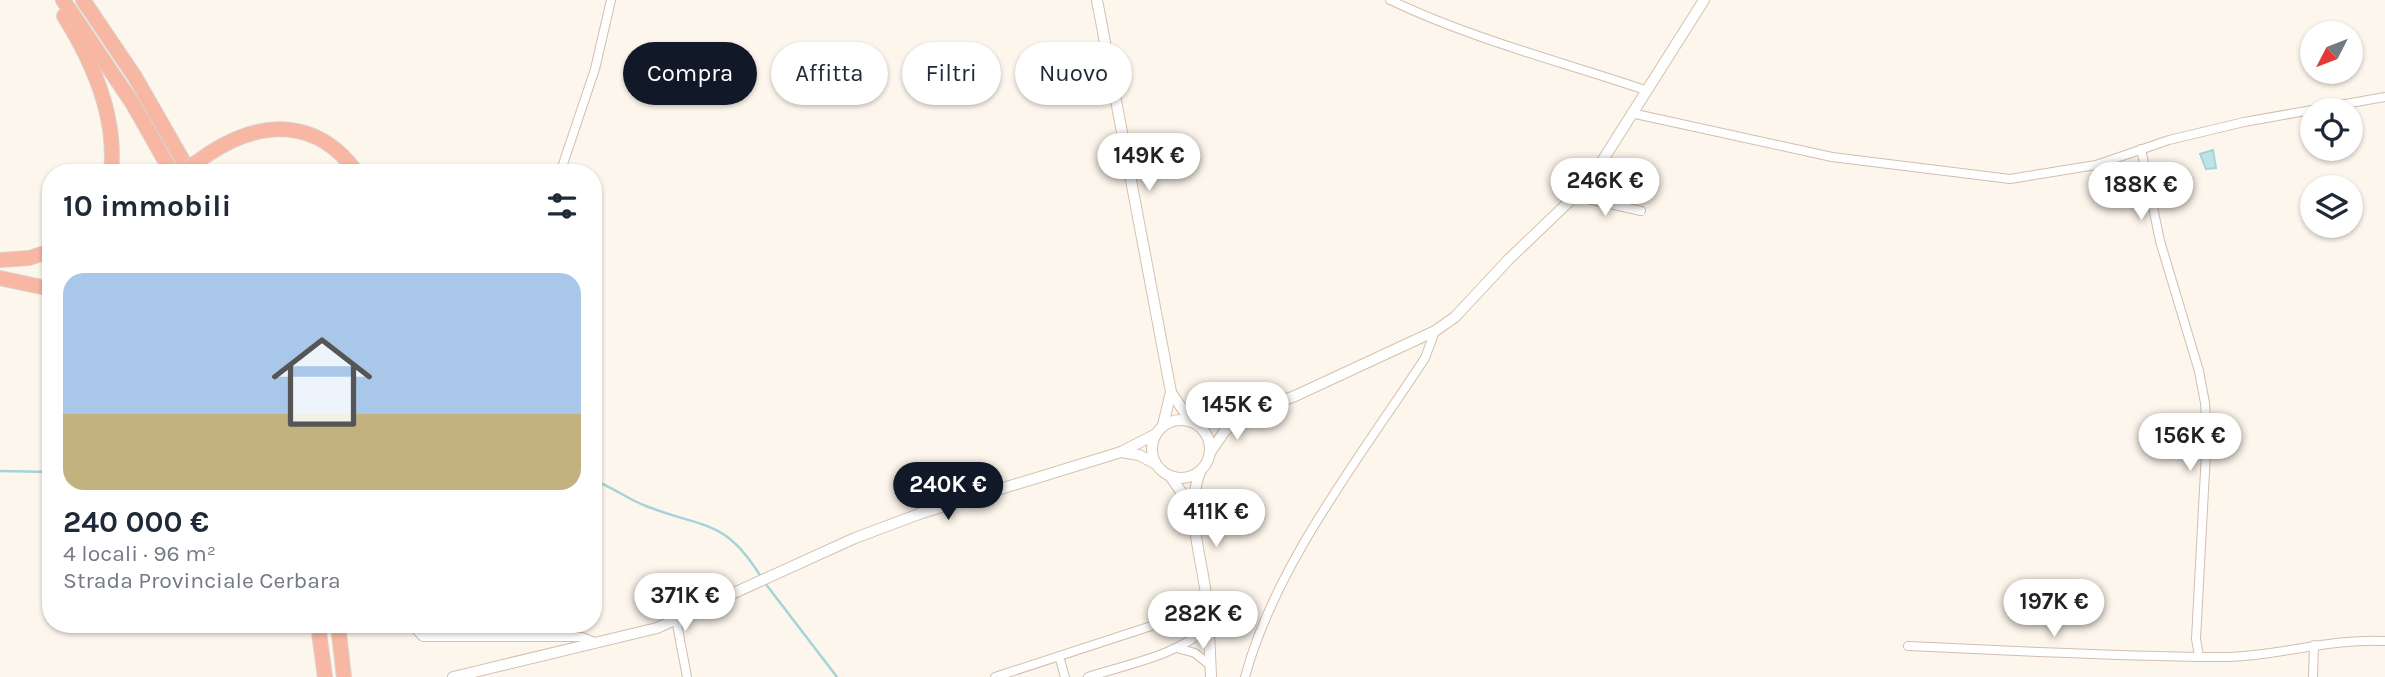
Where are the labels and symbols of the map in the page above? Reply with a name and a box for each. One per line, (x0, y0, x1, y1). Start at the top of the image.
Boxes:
north arrow (2300, 21, 2362, 84)
pin: 149K € (1092, 134, 1206, 193)
pin: 246K € (1548, 158, 1662, 218)
pin: 188K € (2084, 162, 2198, 222)
pin: 145K € (1180, 382, 1294, 442)
pin: 156K € (2133, 414, 2247, 473)
pin: 240K € (891, 462, 1005, 522)
pin: 411K € (1159, 490, 1273, 549)
pin: 371K € (628, 574, 742, 633)
pin: 197K € (1997, 580, 2111, 639)
pin: 282K € (1146, 592, 1260, 651)

